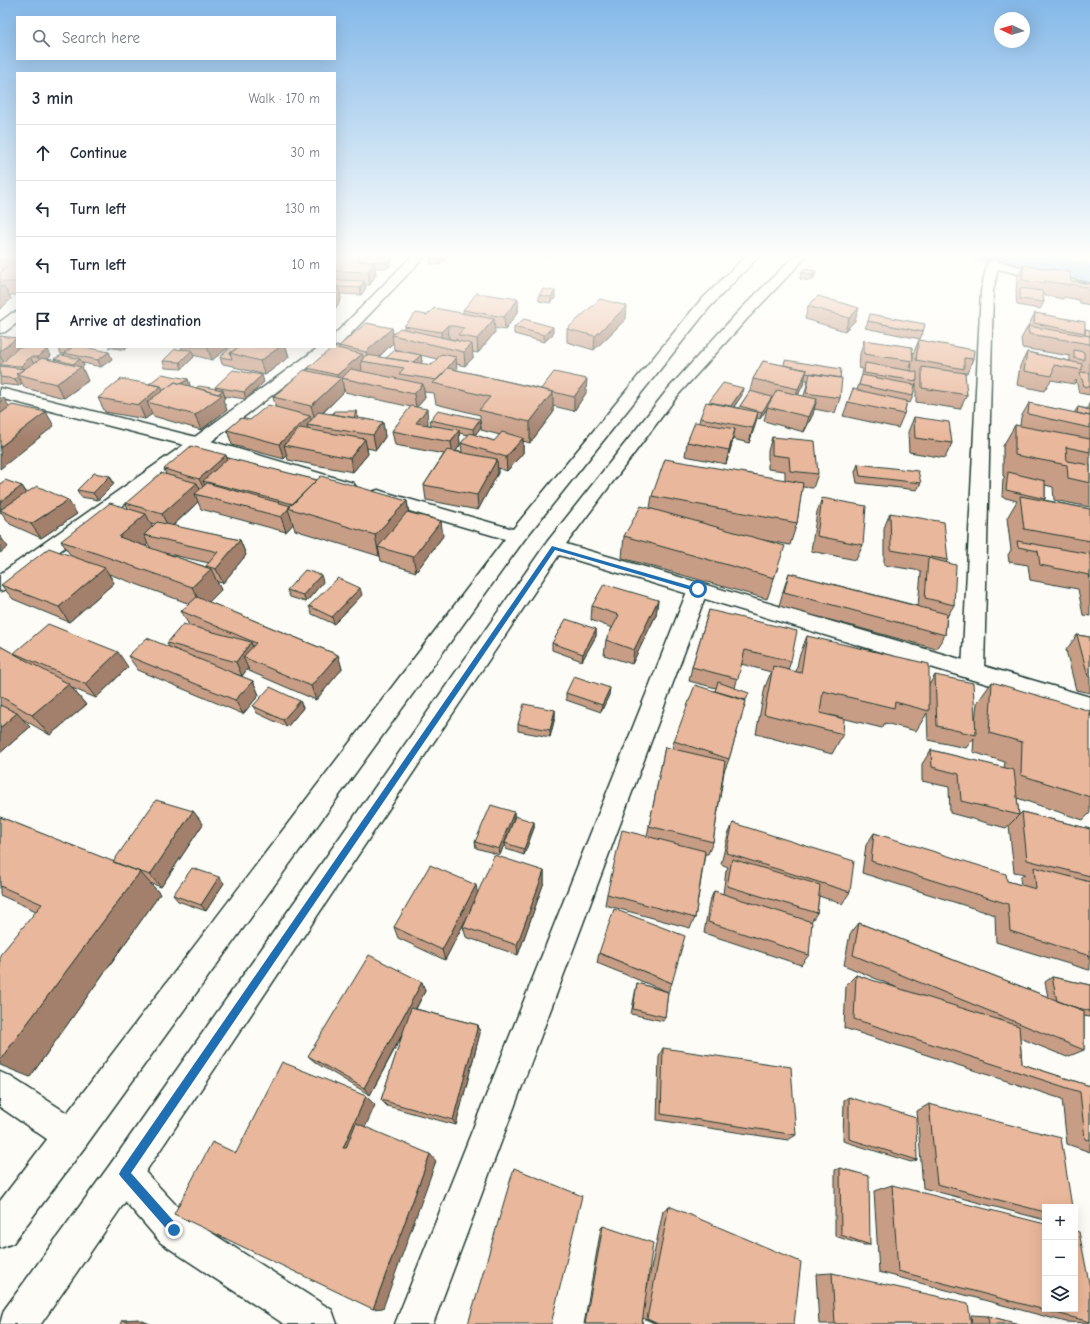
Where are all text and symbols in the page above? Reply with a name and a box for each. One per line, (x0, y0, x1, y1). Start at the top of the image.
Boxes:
north arrow (994, 12, 1030, 48)
search box (16, 16, 336, 60)
icon: search (30, 27, 52, 49)
text: Search here (62, 29, 140, 47)
text: 3 min (32, 89, 73, 108)
text: Walk · 170 m (248, 91, 320, 106)
icon: ahead (32, 142, 54, 164)
text: Continue (70, 144, 127, 162)
text: 30 m (290, 145, 320, 160)
icon: left (32, 198, 54, 220)
text: Turn left (70, 200, 126, 218)
text: 130 m (285, 201, 320, 216)
icon: left (32, 254, 54, 276)
text: Turn left (70, 256, 126, 274)
text: 10 m (292, 257, 320, 272)
icon: arrive (32, 310, 54, 332)
text: Arrive at destination (70, 312, 201, 330)
route start (689, 580, 707, 598)
map controls (1042, 1204, 1078, 1312)
button: + (1042, 1204, 1078, 1240)
route end (165, 1221, 183, 1239)
button: − (1042, 1240, 1078, 1276)
button: layers (1042, 1276, 1078, 1312)

